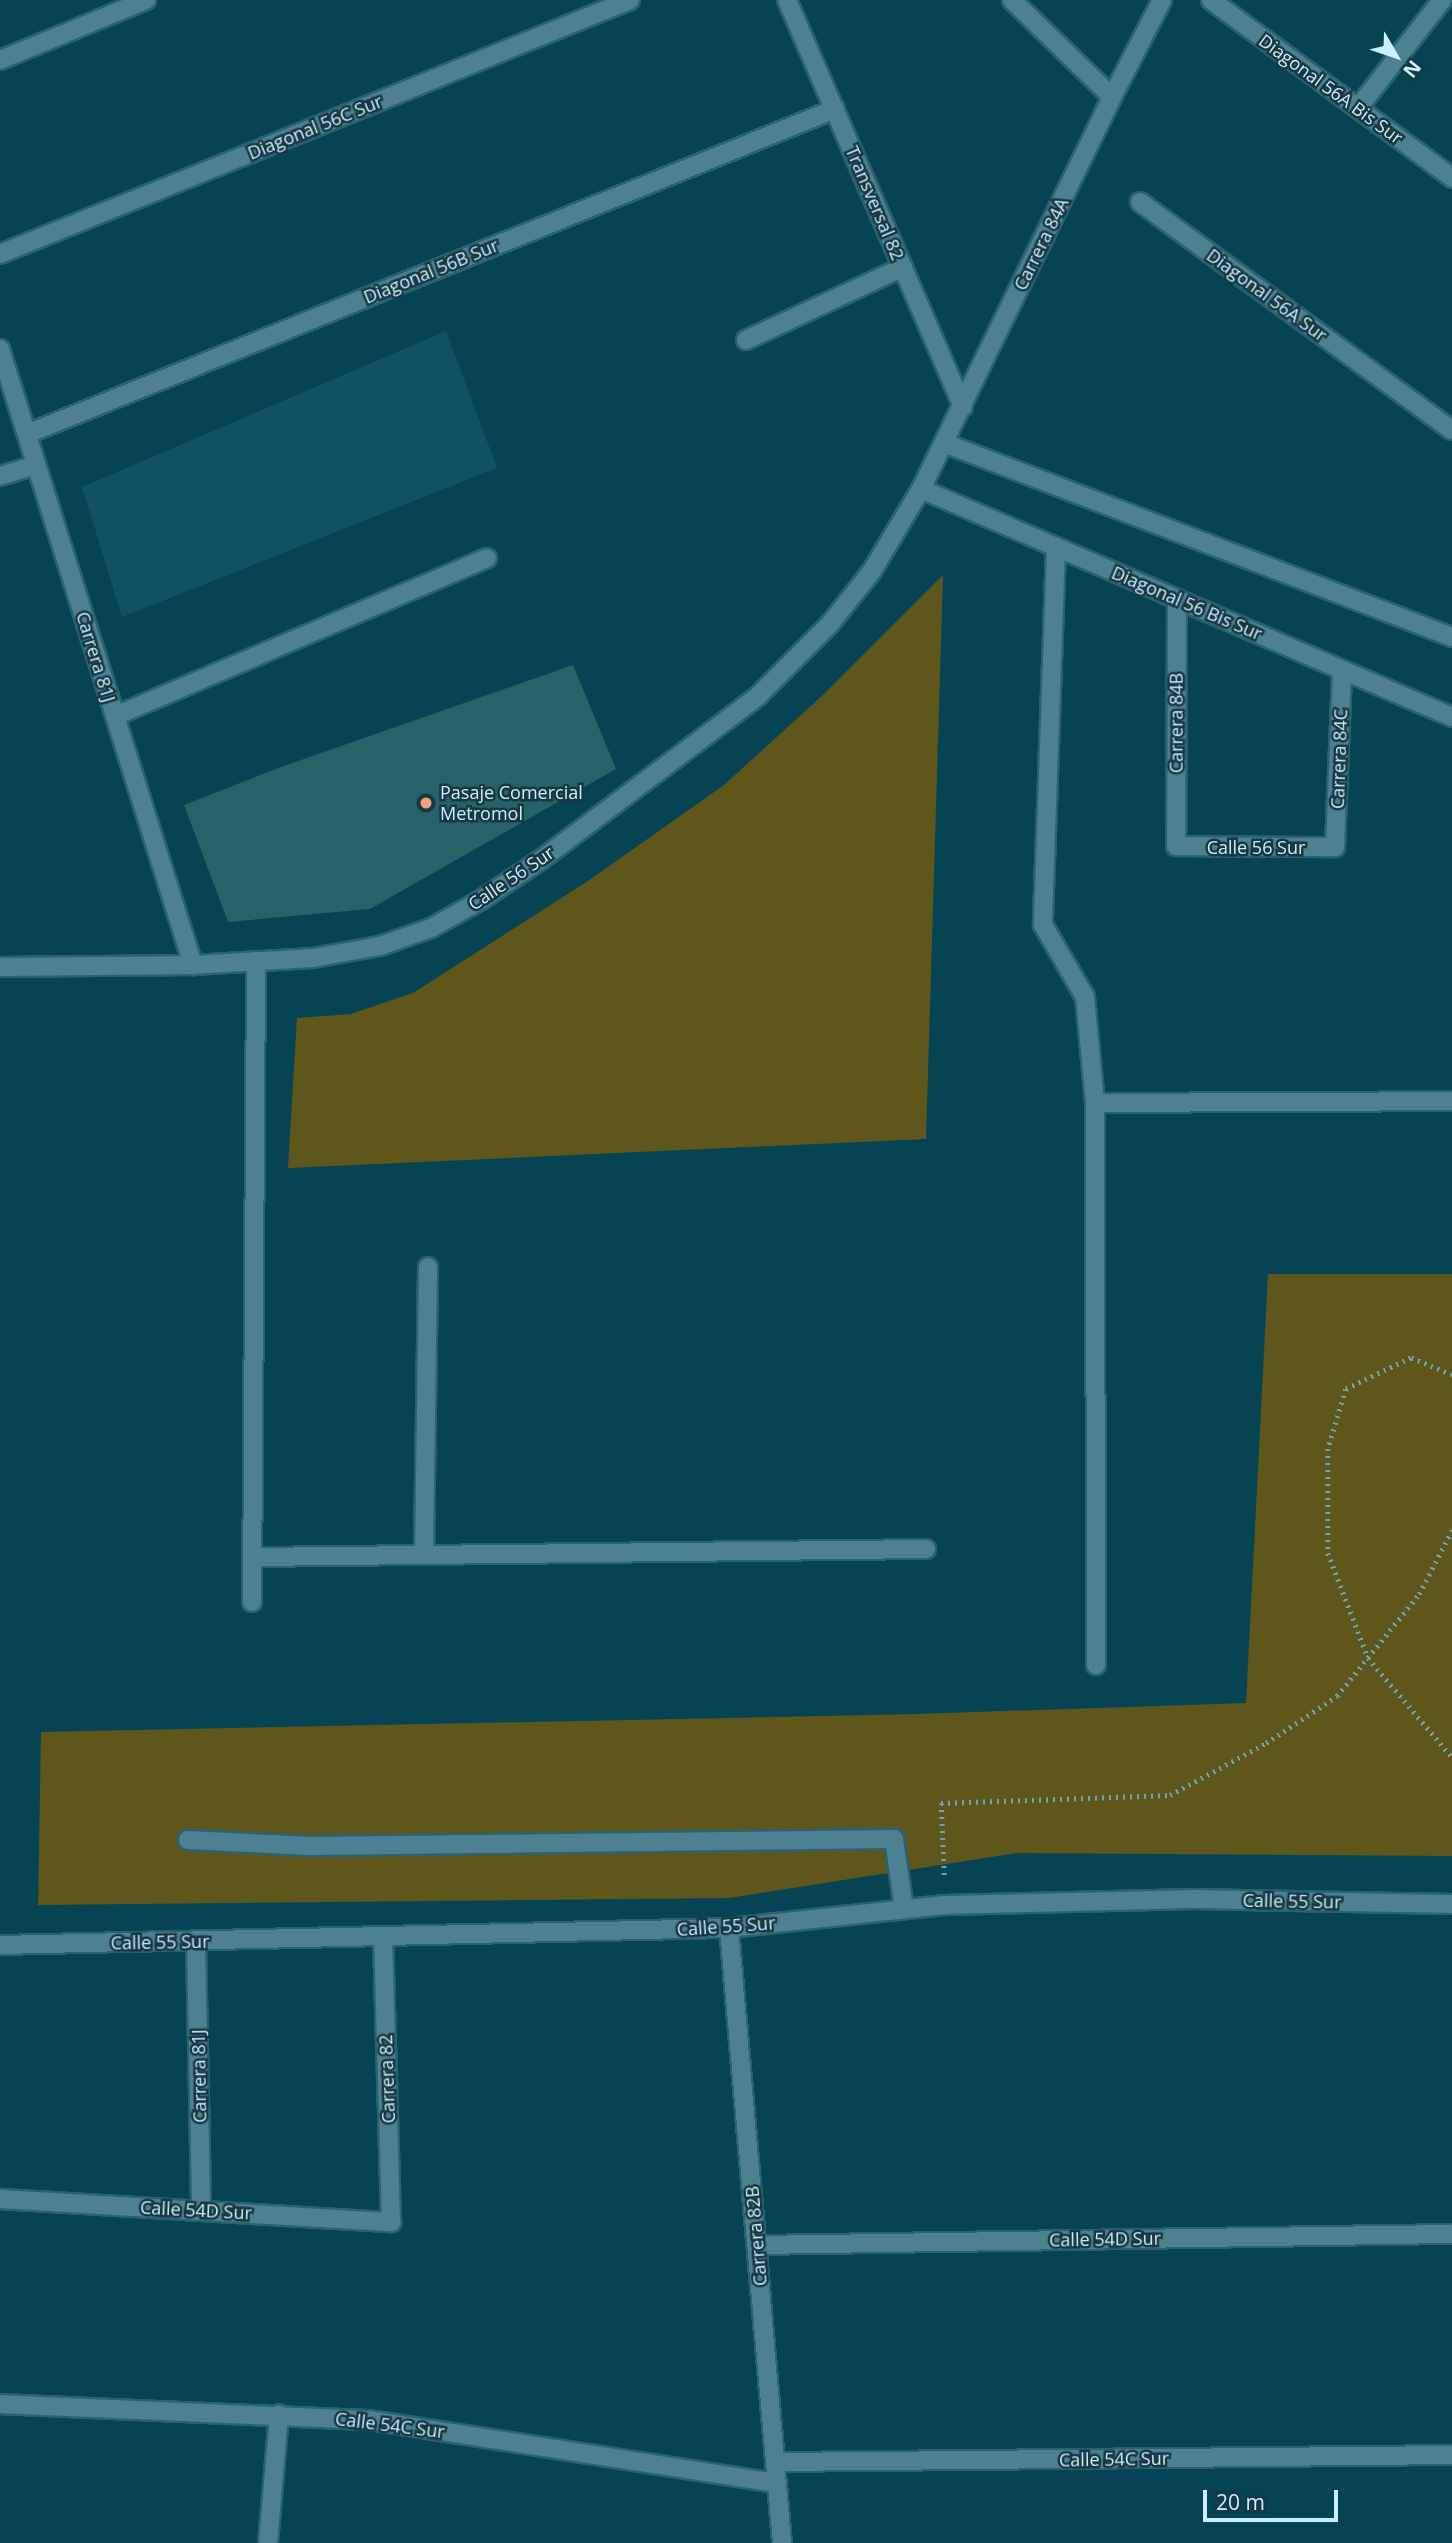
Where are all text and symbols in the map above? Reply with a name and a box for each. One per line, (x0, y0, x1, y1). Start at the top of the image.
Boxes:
north arrow (1361, 21, 1431, 91)
street label: Diagonal 56A Bis Sur (1255, 29, 1407, 149)
text: N (1397, 55, 1427, 83)
street label: Diagonal 56C Sur (245, 90, 385, 164)
street label: Transversal 82 (841, 143, 909, 263)
street label: Carrera 84A (1009, 194, 1073, 294)
street label: Diagonal 56B Sur (360, 234, 502, 308)
street label: Diagonal 56A Sur (1203, 244, 1331, 346)
street label: Diagonal 56 Bis Sur (1108, 562, 1266, 644)
street label: Carrera 81J (72, 609, 120, 705)
street label: Carrera 84B (1165, 673, 1187, 773)
street label: Carrera 84C (1326, 709, 1352, 809)
place label: Pasaje Comercial Metromol (440, 782, 583, 824)
marker: Pasaje Comercial Metromol (418, 795, 434, 811)
street label: Calle 56 Sur (1207, 836, 1305, 858)
street label: Calle 56 Sur (464, 841, 558, 915)
street label: Calle 55 Sur (1242, 1889, 1342, 1913)
street label: Calle 55 Sur (676, 1912, 776, 1940)
street label: Calle 55 Sur (110, 1930, 210, 1954)
street label: Carrera 81J (187, 2029, 211, 2123)
street label: Carrera 82 (375, 2034, 399, 2124)
street label: Carrera 82B (741, 2185, 771, 2287)
street label: Calle 54D Sur (140, 2196, 252, 2224)
street label: Calle 54D Sur (1049, 2227, 1161, 2251)
street label: Calle 54C Sur (334, 2408, 446, 2442)
street label: Calle 54C Sur (1059, 2447, 1169, 2471)
scale bar (1207, 2476, 1342, 2520)
text: 20 m (1216, 2488, 1265, 2516)

